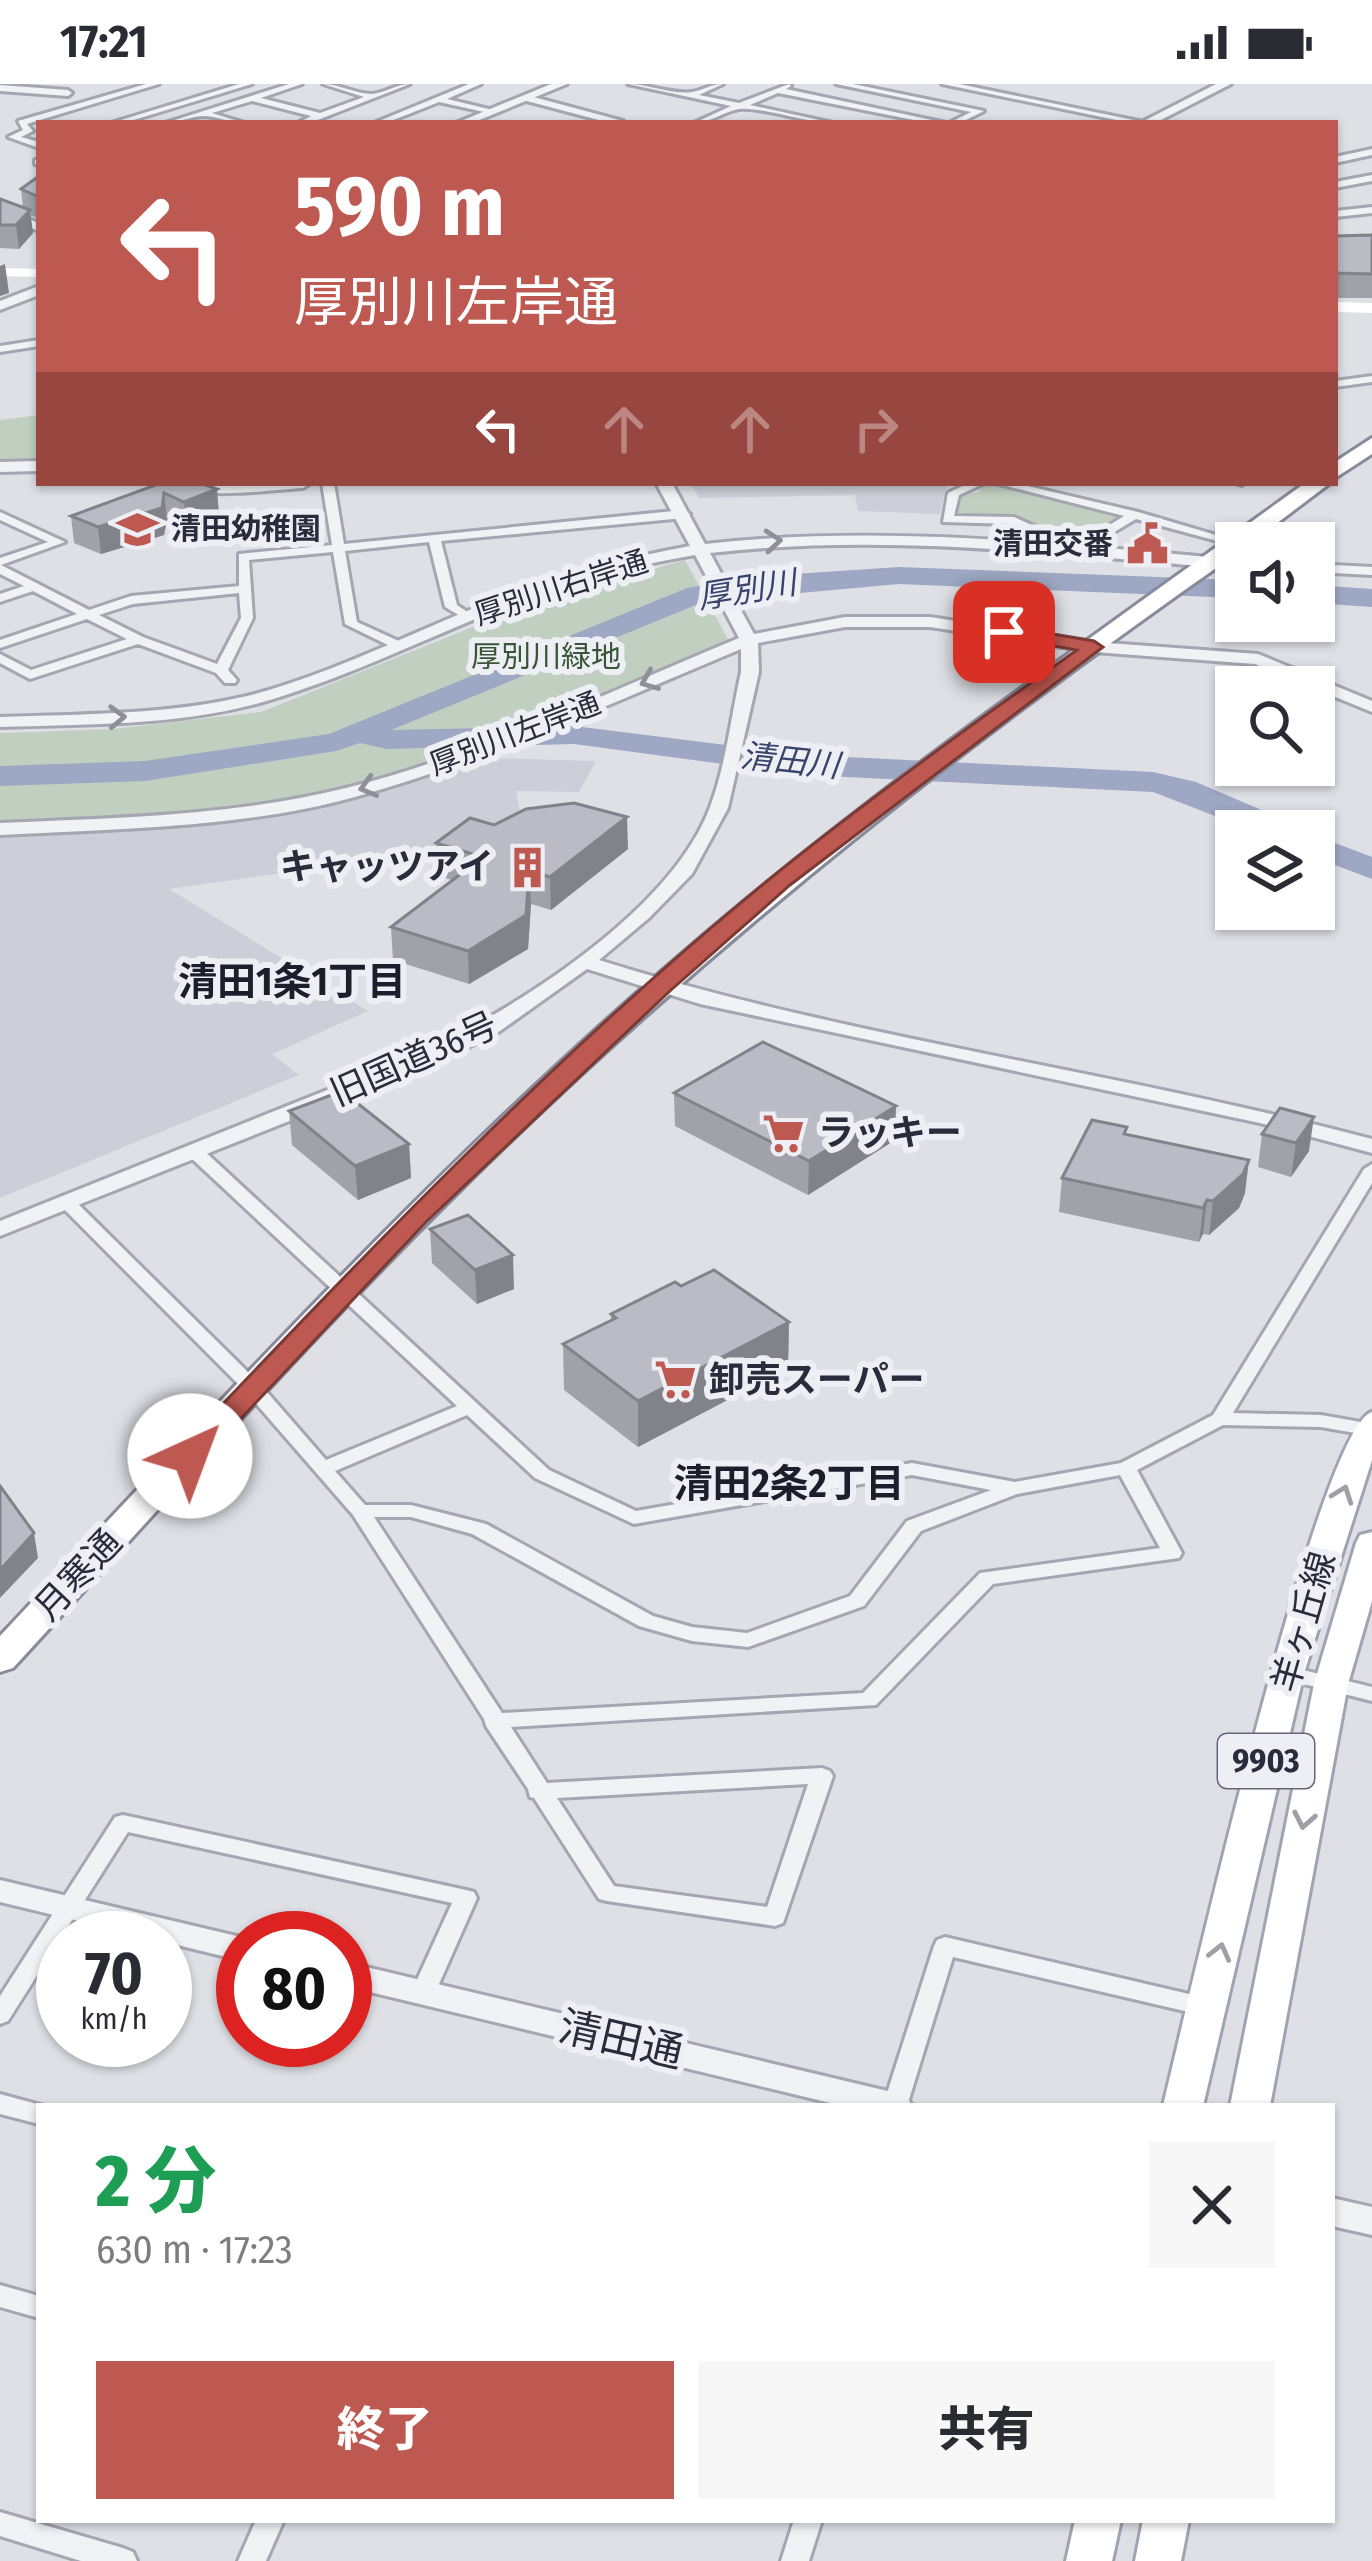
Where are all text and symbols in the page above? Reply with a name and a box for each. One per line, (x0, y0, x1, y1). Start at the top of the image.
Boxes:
text: 17:21 (60, 15, 148, 69)
text: 590 m (294, 156, 505, 257)
icon: left (96, 168, 252, 324)
text: 厚別川左岸通 (294, 271, 618, 335)
icon: left (465, 396, 531, 462)
icon: ahead (591, 396, 657, 462)
icon: ahead (717, 396, 783, 462)
icon: right (843, 396, 909, 462)
school or university icon: 清田幼稚園 (114, 506, 160, 552)
place label: 清田幼稚園 (171, 511, 321, 547)
public building icon: 清田交番 (1124, 521, 1170, 567)
map controls (1215, 522, 1335, 930)
button: sound (1215, 522, 1335, 642)
place label: 清田交番 (993, 526, 1113, 562)
one-way arrow (764, 529, 783, 554)
street label: 厚別川右岸通 (470, 543, 652, 633)
water label: 厚別川 (695, 562, 802, 617)
pin (953, 581, 1055, 683)
icon: arrive (971, 599, 1037, 665)
park label: 厚別川緑地 (471, 639, 621, 675)
button: search (1215, 666, 1335, 786)
one-way arrow (639, 667, 660, 691)
street label: 厚別川左岸通 (425, 685, 605, 783)
one-way arrow (108, 704, 127, 730)
water label: 清田川 (739, 736, 844, 786)
one-way arrow (358, 773, 379, 798)
button: layers (1215, 810, 1335, 930)
building icon: キャッツアイ (505, 844, 551, 890)
place label: キャッツアイ (280, 845, 494, 889)
district label: 清田1条1丁目 (178, 959, 406, 1005)
street label: 旧国道36号 (324, 1003, 504, 1115)
supermarket icon: ラッキー (761, 1110, 807, 1156)
place label: ラッキー (818, 1111, 962, 1155)
supermarket icon: 卸売スーパー (652, 1357, 698, 1403)
place label: 卸売スーパー (709, 1358, 925, 1402)
position arrow (127, 1393, 253, 1519)
district label: 清田2条2丁目 (673, 1461, 905, 1507)
one-way arrow (1328, 1485, 1353, 1506)
street label: 月寒通 (25, 1520, 131, 1630)
street label: 羊ヶ丘線 (1263, 1547, 1345, 1697)
road number: 9903 (1218, 1734, 1314, 1788)
one-way arrow (1293, 1809, 1318, 1829)
speed limit sign: 80 (216, 1911, 372, 2067)
text: 70 (85, 1938, 143, 2010)
one-way arrow (1206, 1942, 1231, 1962)
text: km/h (81, 2001, 147, 2037)
street label: 清田通 (554, 2001, 688, 2079)
text: 2 分 (96, 2139, 216, 2225)
button: close (1149, 2142, 1275, 2268)
text: 630 m · 17:23 (96, 2227, 293, 2273)
button: 終了 (96, 2361, 674, 2499)
button: 共有 (698, 2361, 1275, 2499)

